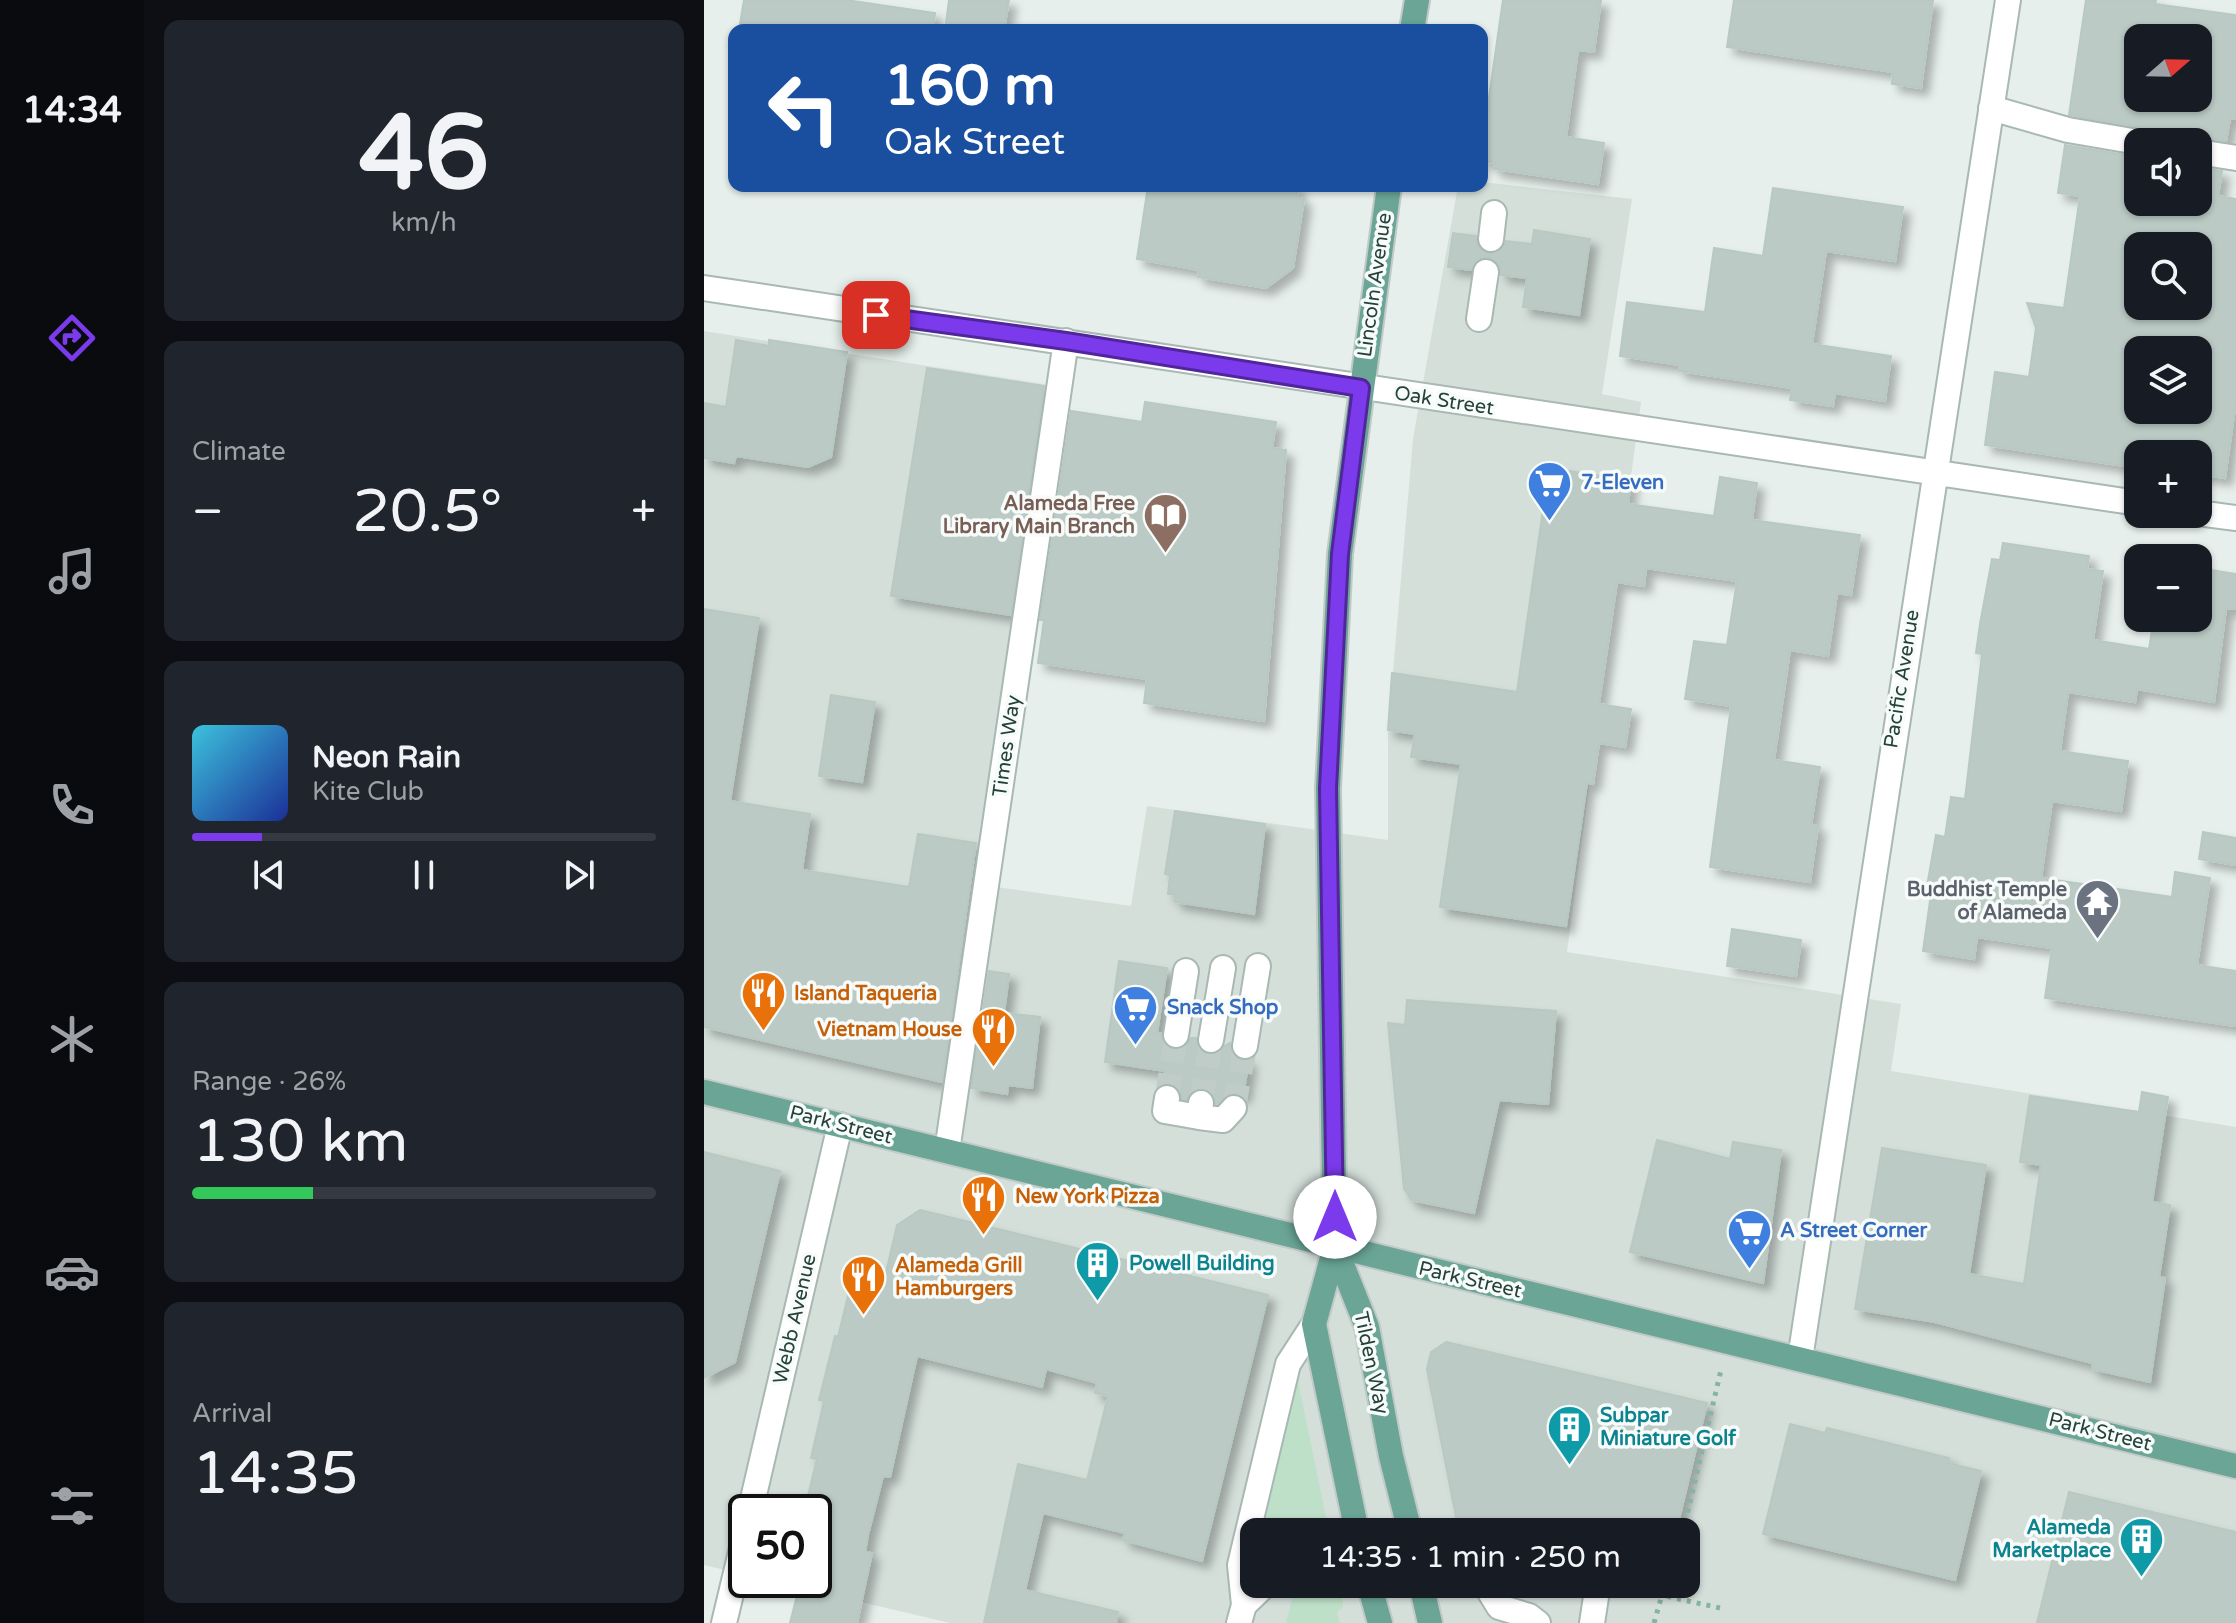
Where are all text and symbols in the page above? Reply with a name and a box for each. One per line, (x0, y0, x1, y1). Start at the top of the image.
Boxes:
north arrow (2124, 24, 2212, 112)
map controls (2124, 24, 2212, 632)
text: 160 m (884, 53, 1055, 120)
icon: left (752, 56, 856, 160)
text: 14:34 (22, 89, 122, 132)
text: 46 (359, 92, 489, 217)
text: Oak Street (884, 121, 1065, 164)
button: sound (2124, 128, 2212, 216)
text: km/h (391, 207, 457, 238)
street label: Lincoln Avenue (1353, 211, 1397, 359)
button: search (2124, 232, 2212, 320)
pin (842, 281, 910, 349)
icon: arrive (854, 293, 898, 337)
icon: directions (44, 310, 100, 366)
button: layers (2124, 336, 2212, 424)
street label: Oak Street (1392, 381, 1496, 421)
text: Climate (192, 436, 286, 467)
button: + (2124, 440, 2212, 528)
supermarket icon: 7-Eleven (1526, 459, 1574, 522)
place label: 7-Eleven (1581, 471, 1664, 495)
text: 20.5° (352, 476, 502, 548)
text: − (192, 486, 223, 539)
text: + (631, 486, 656, 539)
library icon: Alameda Free Library Main Branch (1142, 491, 1190, 554)
place label: Alameda Free Library Main Branch (943, 492, 1135, 539)
icon: music (44, 543, 100, 599)
button: − (2124, 544, 2212, 632)
street label: Pacific Avenue (1879, 608, 1925, 750)
street label: Times Way (988, 693, 1026, 799)
text: Neon Rain (312, 739, 461, 776)
text: Kite Club (312, 776, 424, 807)
icon: phone (44, 777, 100, 833)
icon: previous (247, 853, 291, 897)
icon: pause (402, 853, 446, 897)
icon: next (557, 853, 601, 897)
temple icon: Buddhist Temple of Alameda (2074, 877, 2122, 940)
place label: Buddhist Temple of Alameda (1907, 878, 2067, 925)
restaurant icon: Island Taqueria (739, 970, 787, 1033)
place label: Island Taqueria (794, 982, 937, 1006)
supermarket icon: Snack Shop (1112, 984, 1160, 1047)
place label: Snack Shop (1167, 996, 1279, 1020)
restaurant icon: Vietnam House (969, 1006, 1017, 1069)
icon: climate (44, 1011, 100, 1067)
place label: Vietnam House (817, 1018, 962, 1042)
text: Range · 26% (192, 1066, 346, 1097)
street label: Park Street (787, 1101, 895, 1149)
text: 130 km (192, 1106, 408, 1178)
restaurant icon: New York Pizza (960, 1173, 1008, 1236)
position arrow (1293, 1175, 1377, 1259)
place label: New York Pizza (1015, 1185, 1160, 1209)
supermarket icon: A Street Corner (1725, 1207, 1773, 1270)
place label: A Street Corner (1780, 1219, 1927, 1243)
building icon: Powell Building (1074, 1240, 1122, 1303)
icon: car (44, 1244, 100, 1300)
street label: Webb Avenue (768, 1252, 822, 1386)
place label: Powell Building (1129, 1252, 1275, 1276)
restaurant icon: Alameda Grill Hamburgers (840, 1253, 888, 1316)
place label: Alameda Grill Hamburgers (895, 1254, 1023, 1301)
street label: Park Street (1416, 1256, 1524, 1304)
street label: Tilden Way (1348, 1309, 1394, 1417)
text: Arrival (192, 1398, 272, 1429)
building icon: Subpar Miniature Golf (1545, 1404, 1593, 1467)
place label: Subpar Miniature Golf (1600, 1404, 1736, 1451)
street label: Park Street (2046, 1408, 2154, 1456)
text: 14:35 (192, 1438, 358, 1510)
icon: filters (44, 1478, 100, 1534)
speed limit sign: 50 (728, 1494, 832, 1598)
building icon: Alameda Marketplace (2118, 1515, 2166, 1578)
place label: Alameda Marketplace (1992, 1516, 2111, 1563)
text: 14:35 · 1 min · 250 m (1319, 1539, 1621, 1576)

